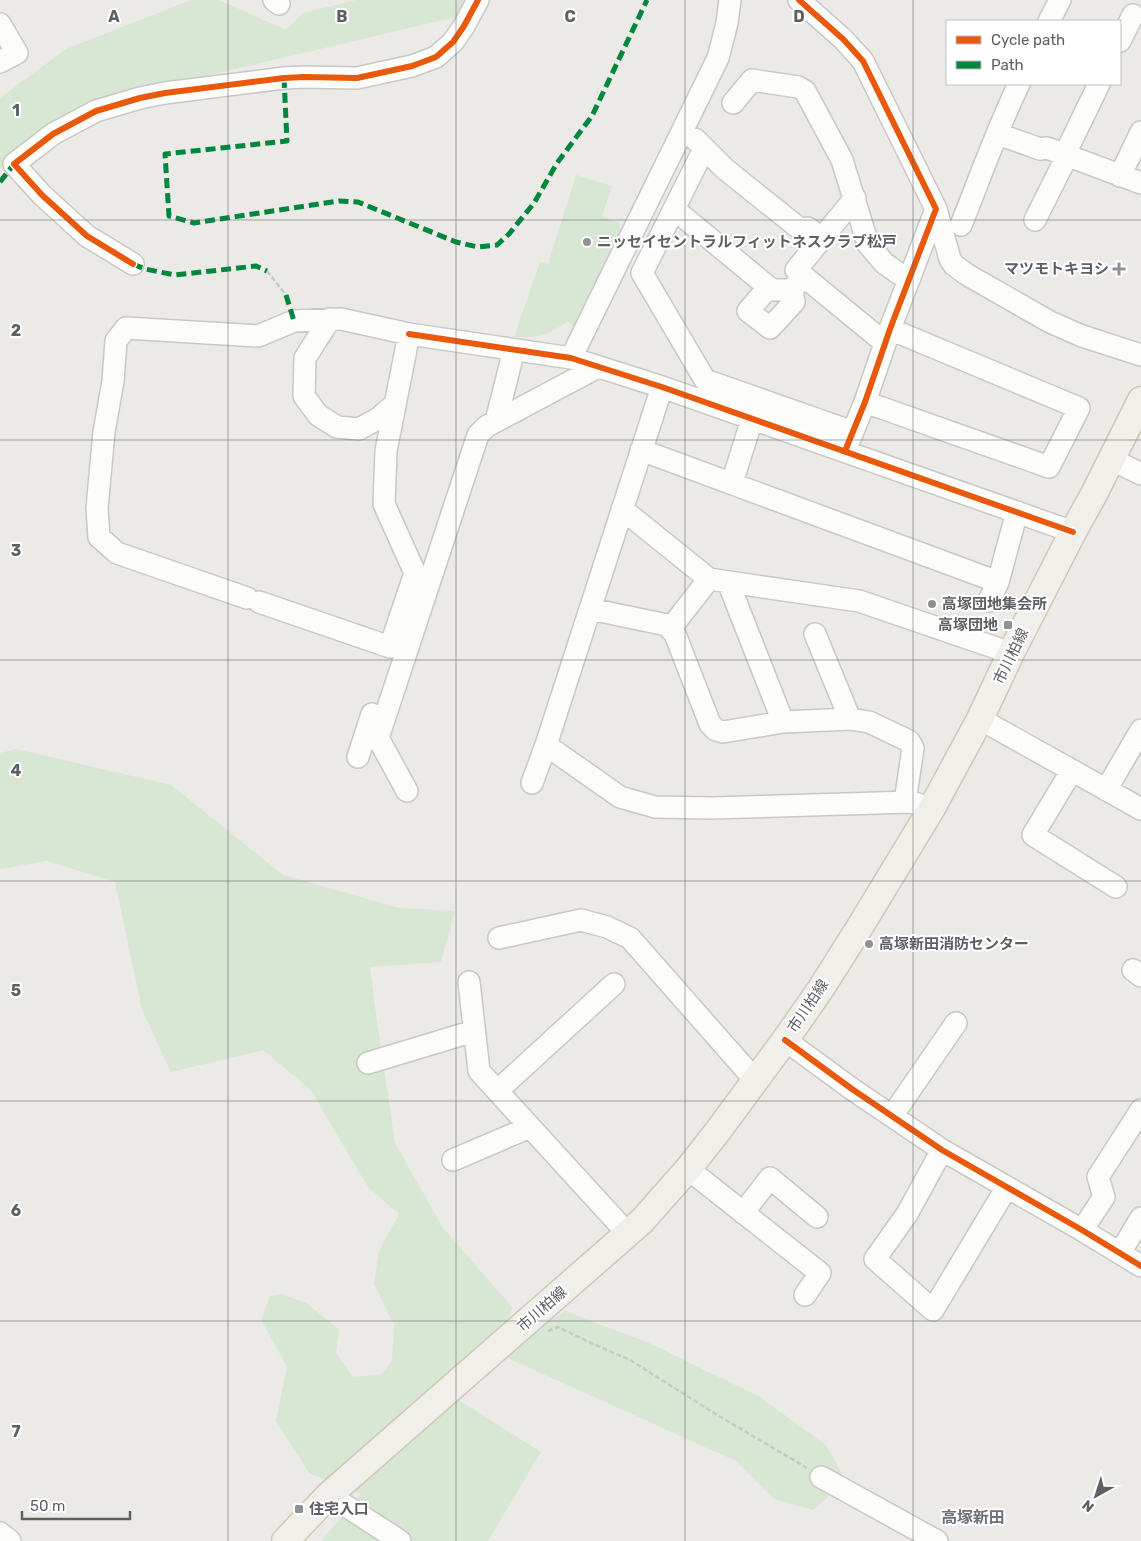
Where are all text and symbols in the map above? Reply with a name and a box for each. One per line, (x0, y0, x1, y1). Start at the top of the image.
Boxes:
text: A (108, 7, 120, 26)
text: B (336, 7, 348, 26)
text: C (564, 7, 576, 26)
text: D (793, 7, 805, 26)
legend (946, 20, 1121, 85)
text: Cycle path (991, 31, 1065, 49)
text: Path (991, 56, 1024, 74)
text: 1 (12, 101, 20, 120)
place label: ニッセイセントラルフィットネスクラブ松戸 (597, 233, 897, 251)
marker: ニッセイセントラルフィットネスクラブ松戸 (581, 236, 593, 248)
place label: マツモトキヨシ (1004, 260, 1109, 278)
marker: マツモトキヨシ (1113, 263, 1125, 275)
text: 2 (11, 321, 21, 340)
text: 3 (11, 541, 21, 560)
place label: 高塚団地集会所 (942, 595, 1047, 613)
marker: 高塚団地集会所 (926, 598, 938, 610)
place label: 高塚団地 (938, 616, 998, 634)
marker: 高塚団地 (1002, 619, 1014, 631)
street label: 市川柏線 (990, 625, 1032, 687)
text: 4 (11, 761, 22, 780)
place label: 高塚新田消防センター (879, 935, 1029, 953)
marker: 高塚新田消防センター (863, 938, 875, 950)
street label: 市川柏線 (784, 976, 832, 1036)
text: 5 (11, 981, 21, 1000)
text: 6 (11, 1201, 21, 1220)
street label: 市川柏線 (513, 1283, 571, 1335)
text: 7 (11, 1422, 21, 1441)
north arrow (1071, 1471, 1121, 1521)
scale bar (22, 1488, 130, 1520)
text: N (1079, 1496, 1097, 1515)
text: 50 m (30, 1497, 65, 1515)
place label: 住宅入口 (309, 1500, 369, 1518)
marker: 住宅入口 (293, 1503, 305, 1515)
district label: 高塚新田 (941, 1508, 1005, 1527)

